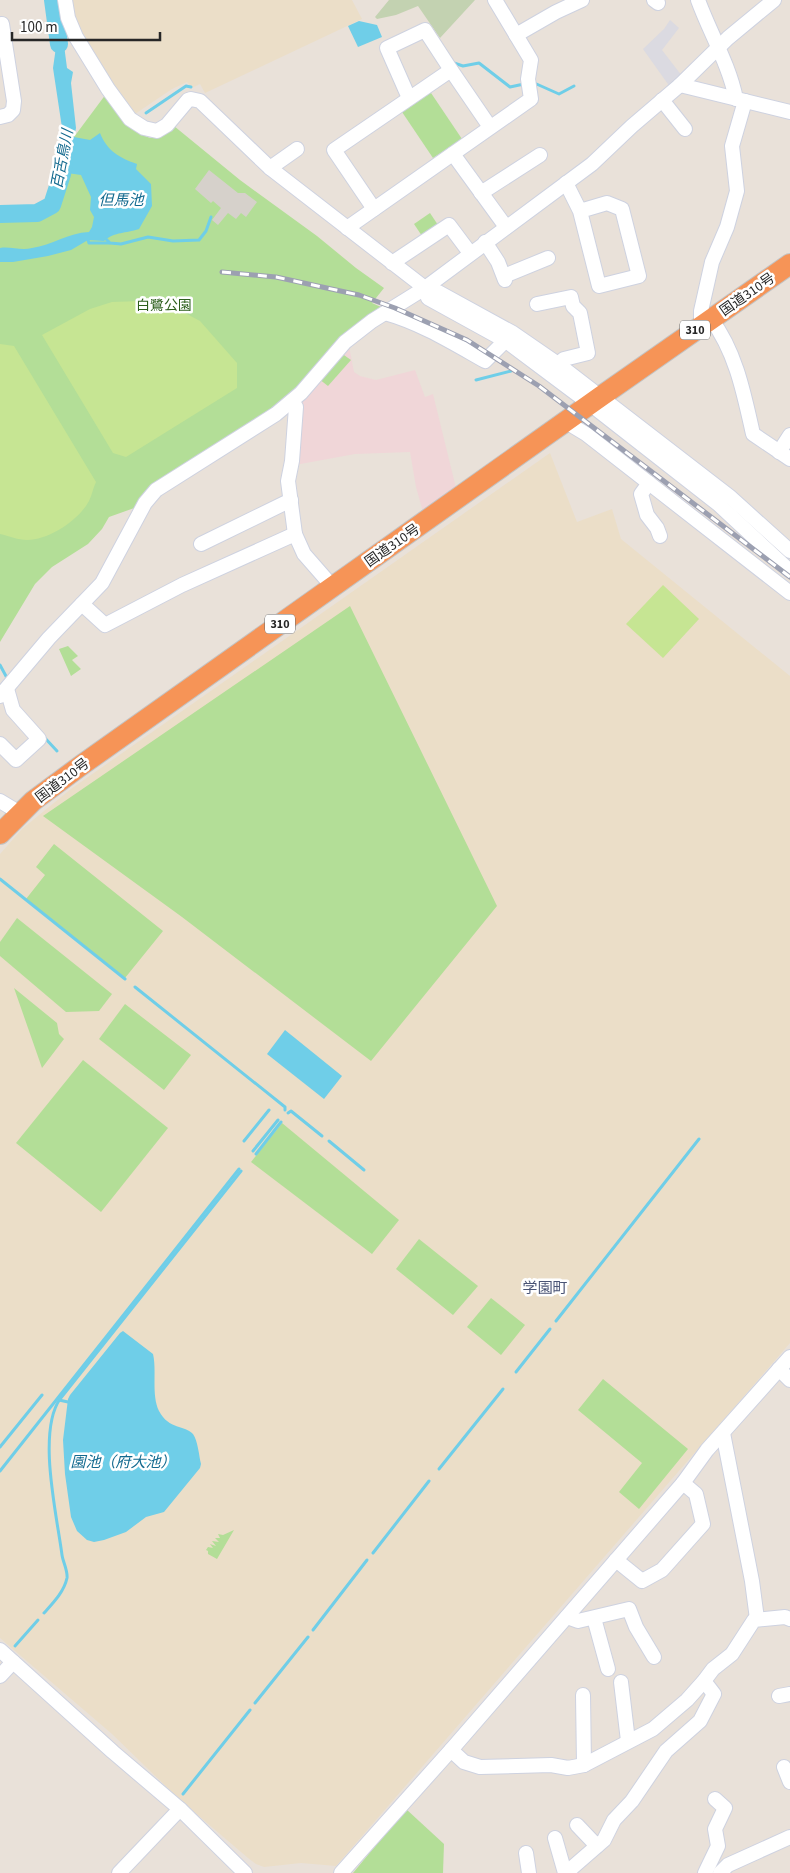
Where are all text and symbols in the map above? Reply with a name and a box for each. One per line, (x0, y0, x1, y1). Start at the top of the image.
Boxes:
scale bar (12, 10, 160, 42)
text: 100 m (20, 17, 58, 38)
water label: 百舌鳥川 (46, 126, 79, 191)
water label: 但馬池 (98, 190, 145, 211)
street label: 国道310号 (716, 269, 779, 321)
park label: 白鷺公園 (136, 296, 192, 316)
road number: 310 (680, 320, 710, 340)
street label: 国道310号 (361, 520, 424, 572)
road number: 310 (265, 614, 295, 634)
street label: 国道310号 (31, 754, 94, 808)
district label: 学園町 (522, 1278, 568, 1299)
water label: 園池（府大池） (70, 1452, 176, 1473)

